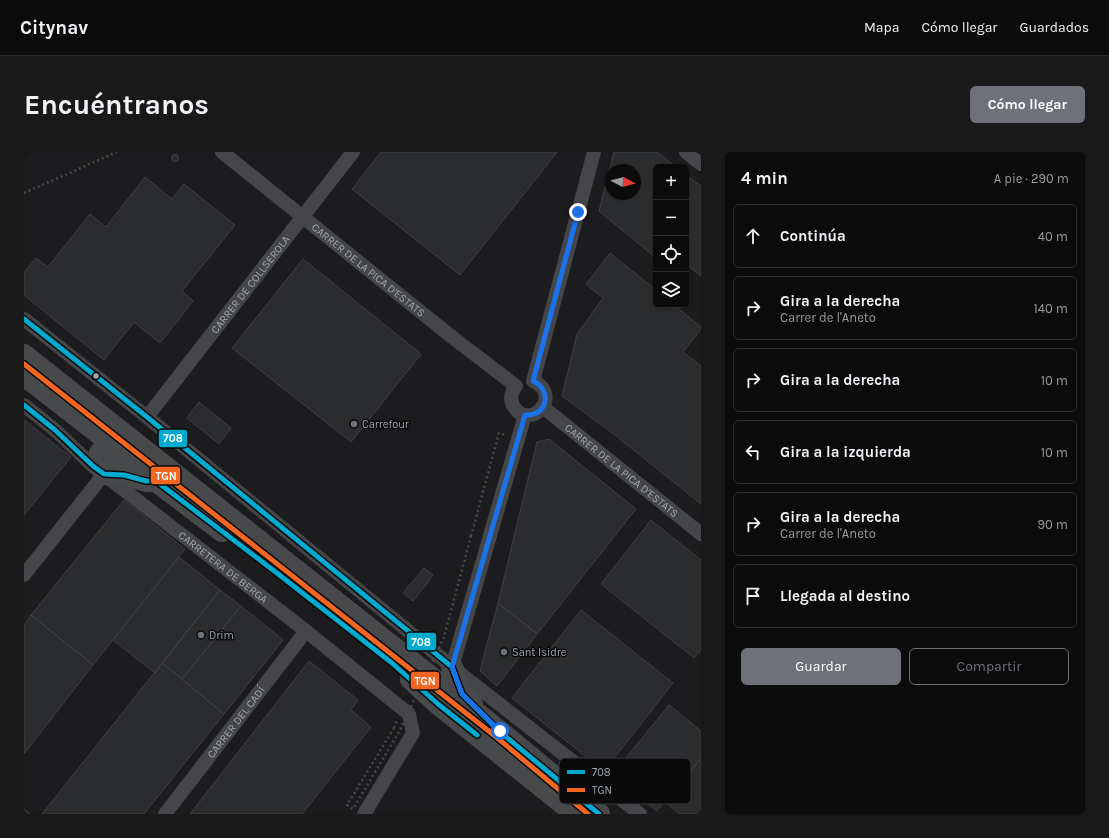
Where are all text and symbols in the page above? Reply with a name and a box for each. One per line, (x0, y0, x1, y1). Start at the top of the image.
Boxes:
text: Citynav (20, 17, 88, 39)
text: Mapa (864, 19, 899, 36)
text: Cómo llegar (921, 19, 997, 36)
text: Guardados (1019, 19, 1089, 36)
button: Cómo llegar (970, 86, 1085, 123)
text: Encuéntranos (24, 88, 209, 121)
north arrow (605, 164, 641, 200)
map controls (653, 164, 689, 308)
button: + (653, 164, 689, 200)
text: 4 min (741, 168, 788, 188)
text: A pie · 290 m (994, 171, 1069, 186)
button: − (653, 200, 689, 236)
route end (569, 203, 587, 221)
street label: CARRER DE LA PICA D'ESTATS (309, 221, 428, 320)
icon: ahead (742, 225, 764, 247)
text: Continúa (780, 227, 846, 245)
text: 40 m (1038, 229, 1068, 244)
street label: CARRER DE COLLSEROLA (208, 233, 293, 336)
button: locate (653, 236, 689, 272)
button: layers (653, 272, 689, 308)
text: Gira a la derecha (780, 292, 900, 310)
icon: right (742, 297, 764, 319)
text: 140 m (1033, 301, 1068, 316)
text: Carrer de l'Aneto (780, 310, 876, 325)
icon: right (742, 369, 764, 391)
unlabelled marker (91, 371, 101, 381)
text: Gira a la derecha (780, 371, 900, 389)
text: 10 m (1041, 373, 1068, 388)
place label: Carrefour (362, 418, 409, 431)
marker: Carrefour (349, 419, 359, 429)
street label: CARRER DE LA PICA D'ESTATS (562, 421, 681, 520)
line badge: 708 (158, 429, 188, 448)
text: 708 (163, 432, 183, 445)
icon: left (742, 441, 764, 463)
text: Gira a la izquierda (780, 443, 911, 461)
text: 10 m (1041, 445, 1068, 460)
line badge: TGN (150, 466, 181, 485)
text: TGN (155, 470, 177, 483)
text: Gira a la derecha (780, 508, 900, 526)
icon: right (742, 513, 764, 535)
text: 90 m (1037, 517, 1068, 532)
text: Carrer de l'Aneto (780, 526, 876, 541)
street label: CARRETERA DE BERGA (176, 529, 271, 606)
icon: arrive (742, 585, 764, 607)
text: Llegada al destino (780, 587, 910, 605)
place label: Drim (209, 629, 234, 642)
marker: Drim (196, 630, 206, 640)
line badge: 708 (406, 632, 437, 651)
text: 708 (411, 636, 431, 649)
place label: Sant Isidre (512, 646, 567, 659)
marker: Sant Isidre (499, 647, 509, 657)
button: Guardar (741, 648, 901, 685)
button: Compartir (909, 648, 1069, 685)
line badge: TGN (410, 671, 440, 690)
text: TGN (414, 675, 436, 688)
street label: CARRER DEL CADÍ (205, 682, 268, 761)
route start (491, 722, 509, 740)
legend (559, 758, 691, 804)
text: 708 (592, 766, 611, 779)
text: TGN (592, 784, 612, 797)

